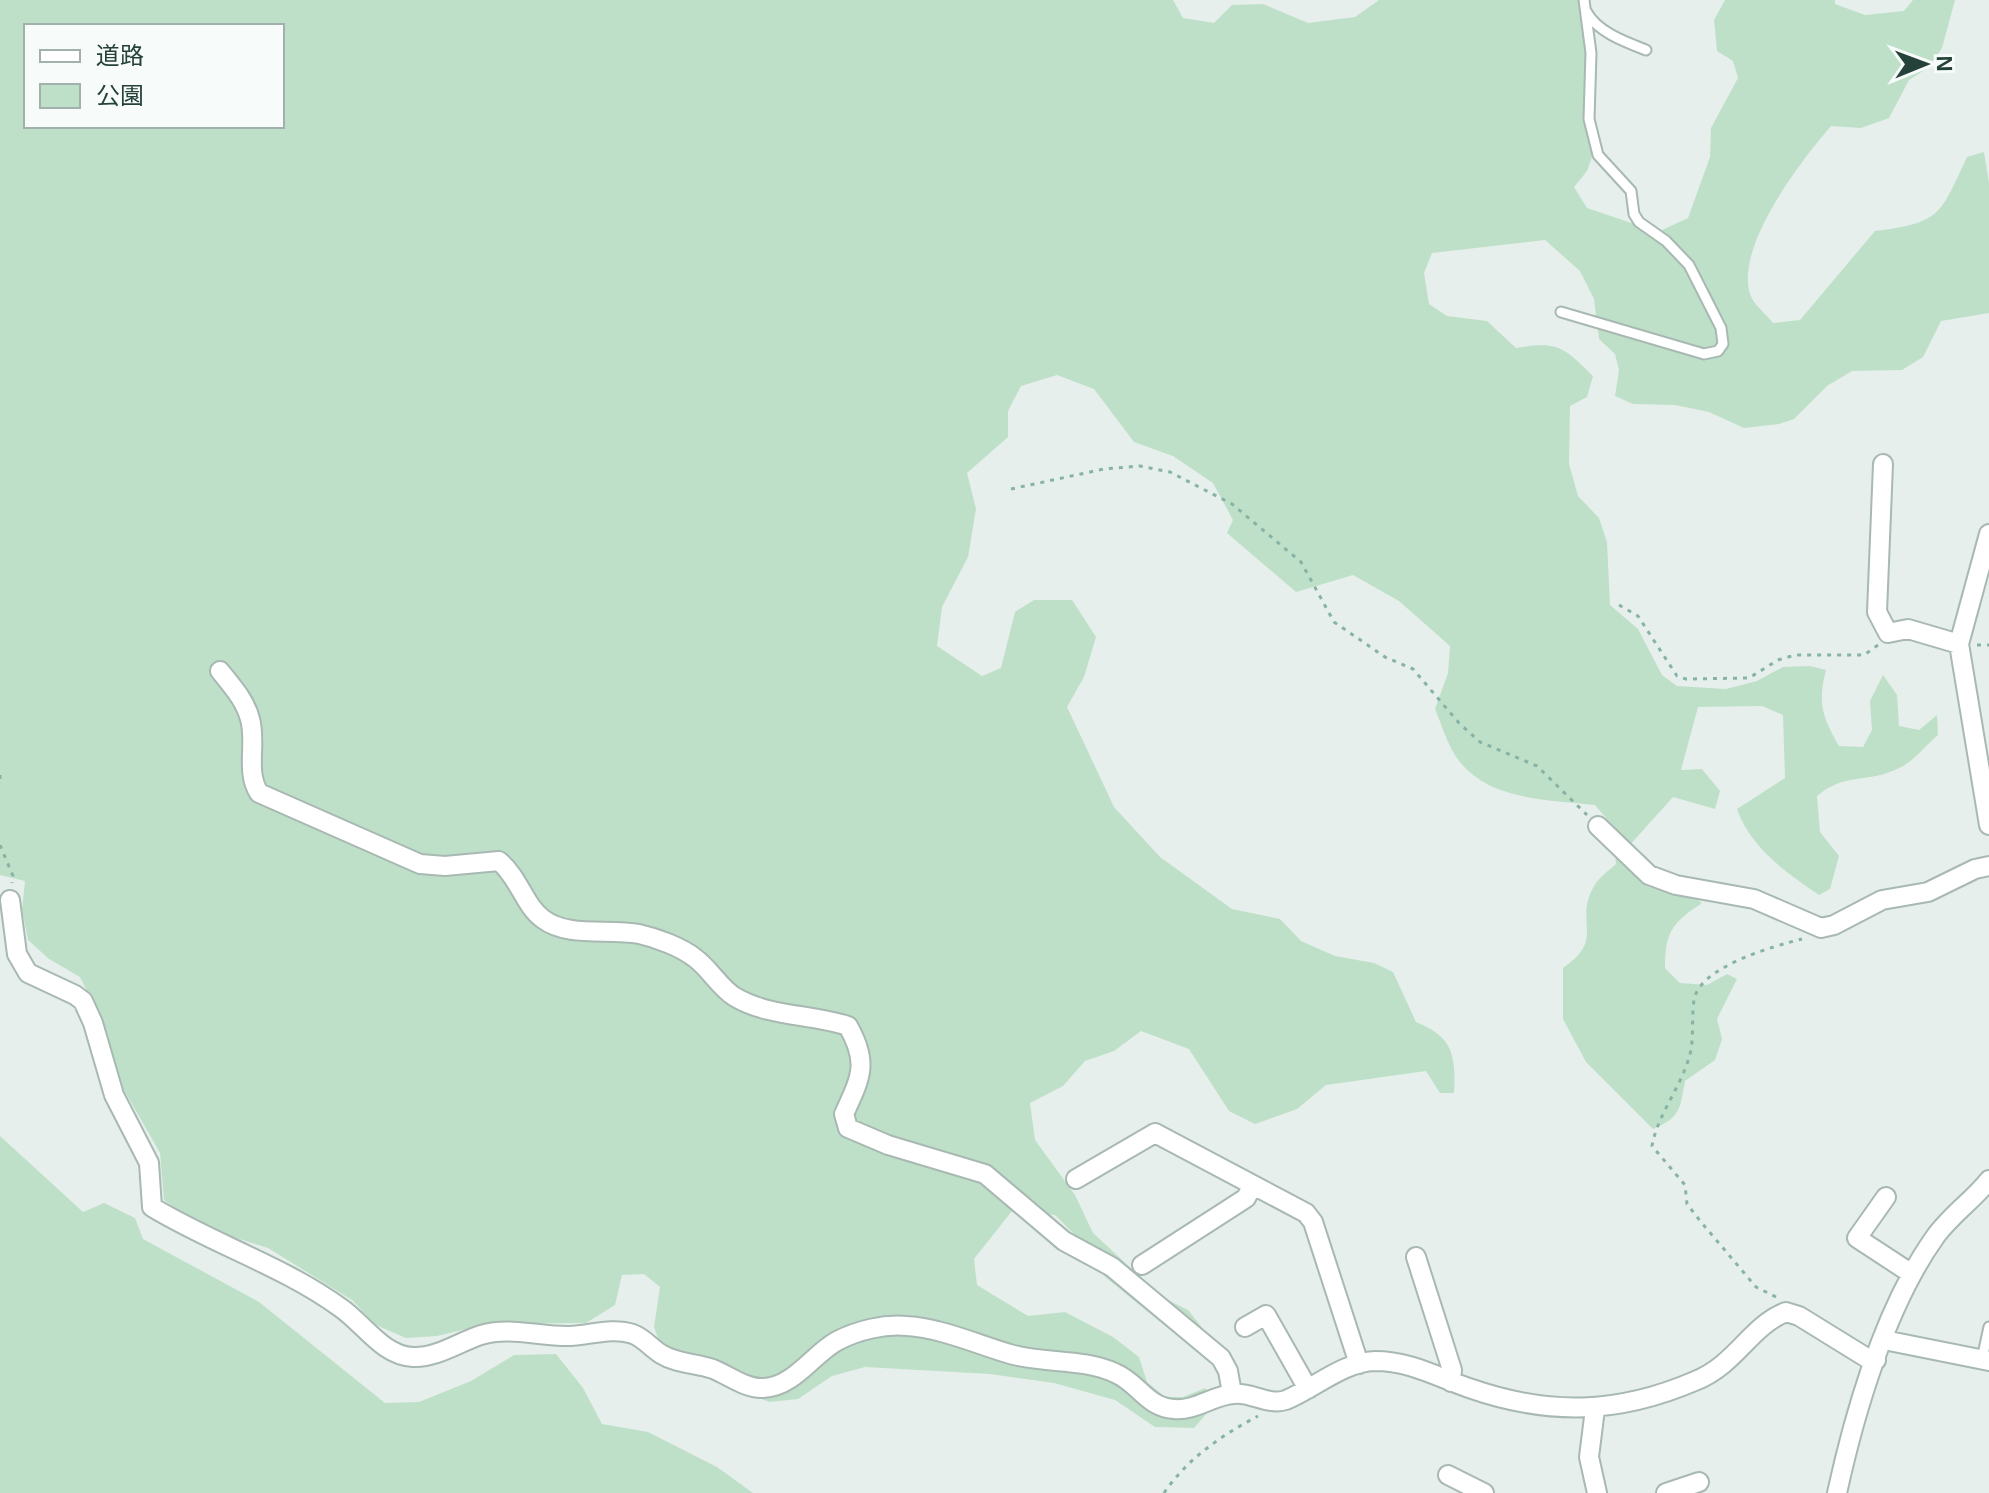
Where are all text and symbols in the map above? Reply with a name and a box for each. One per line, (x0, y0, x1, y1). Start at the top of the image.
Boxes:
legend (24, 24, 284, 128)
north arrow (1885, 24, 1965, 104)
text: 道路 (96, 42, 144, 69)
text: N (1932, 55, 1957, 72)
text: 公園 (96, 82, 144, 109)

